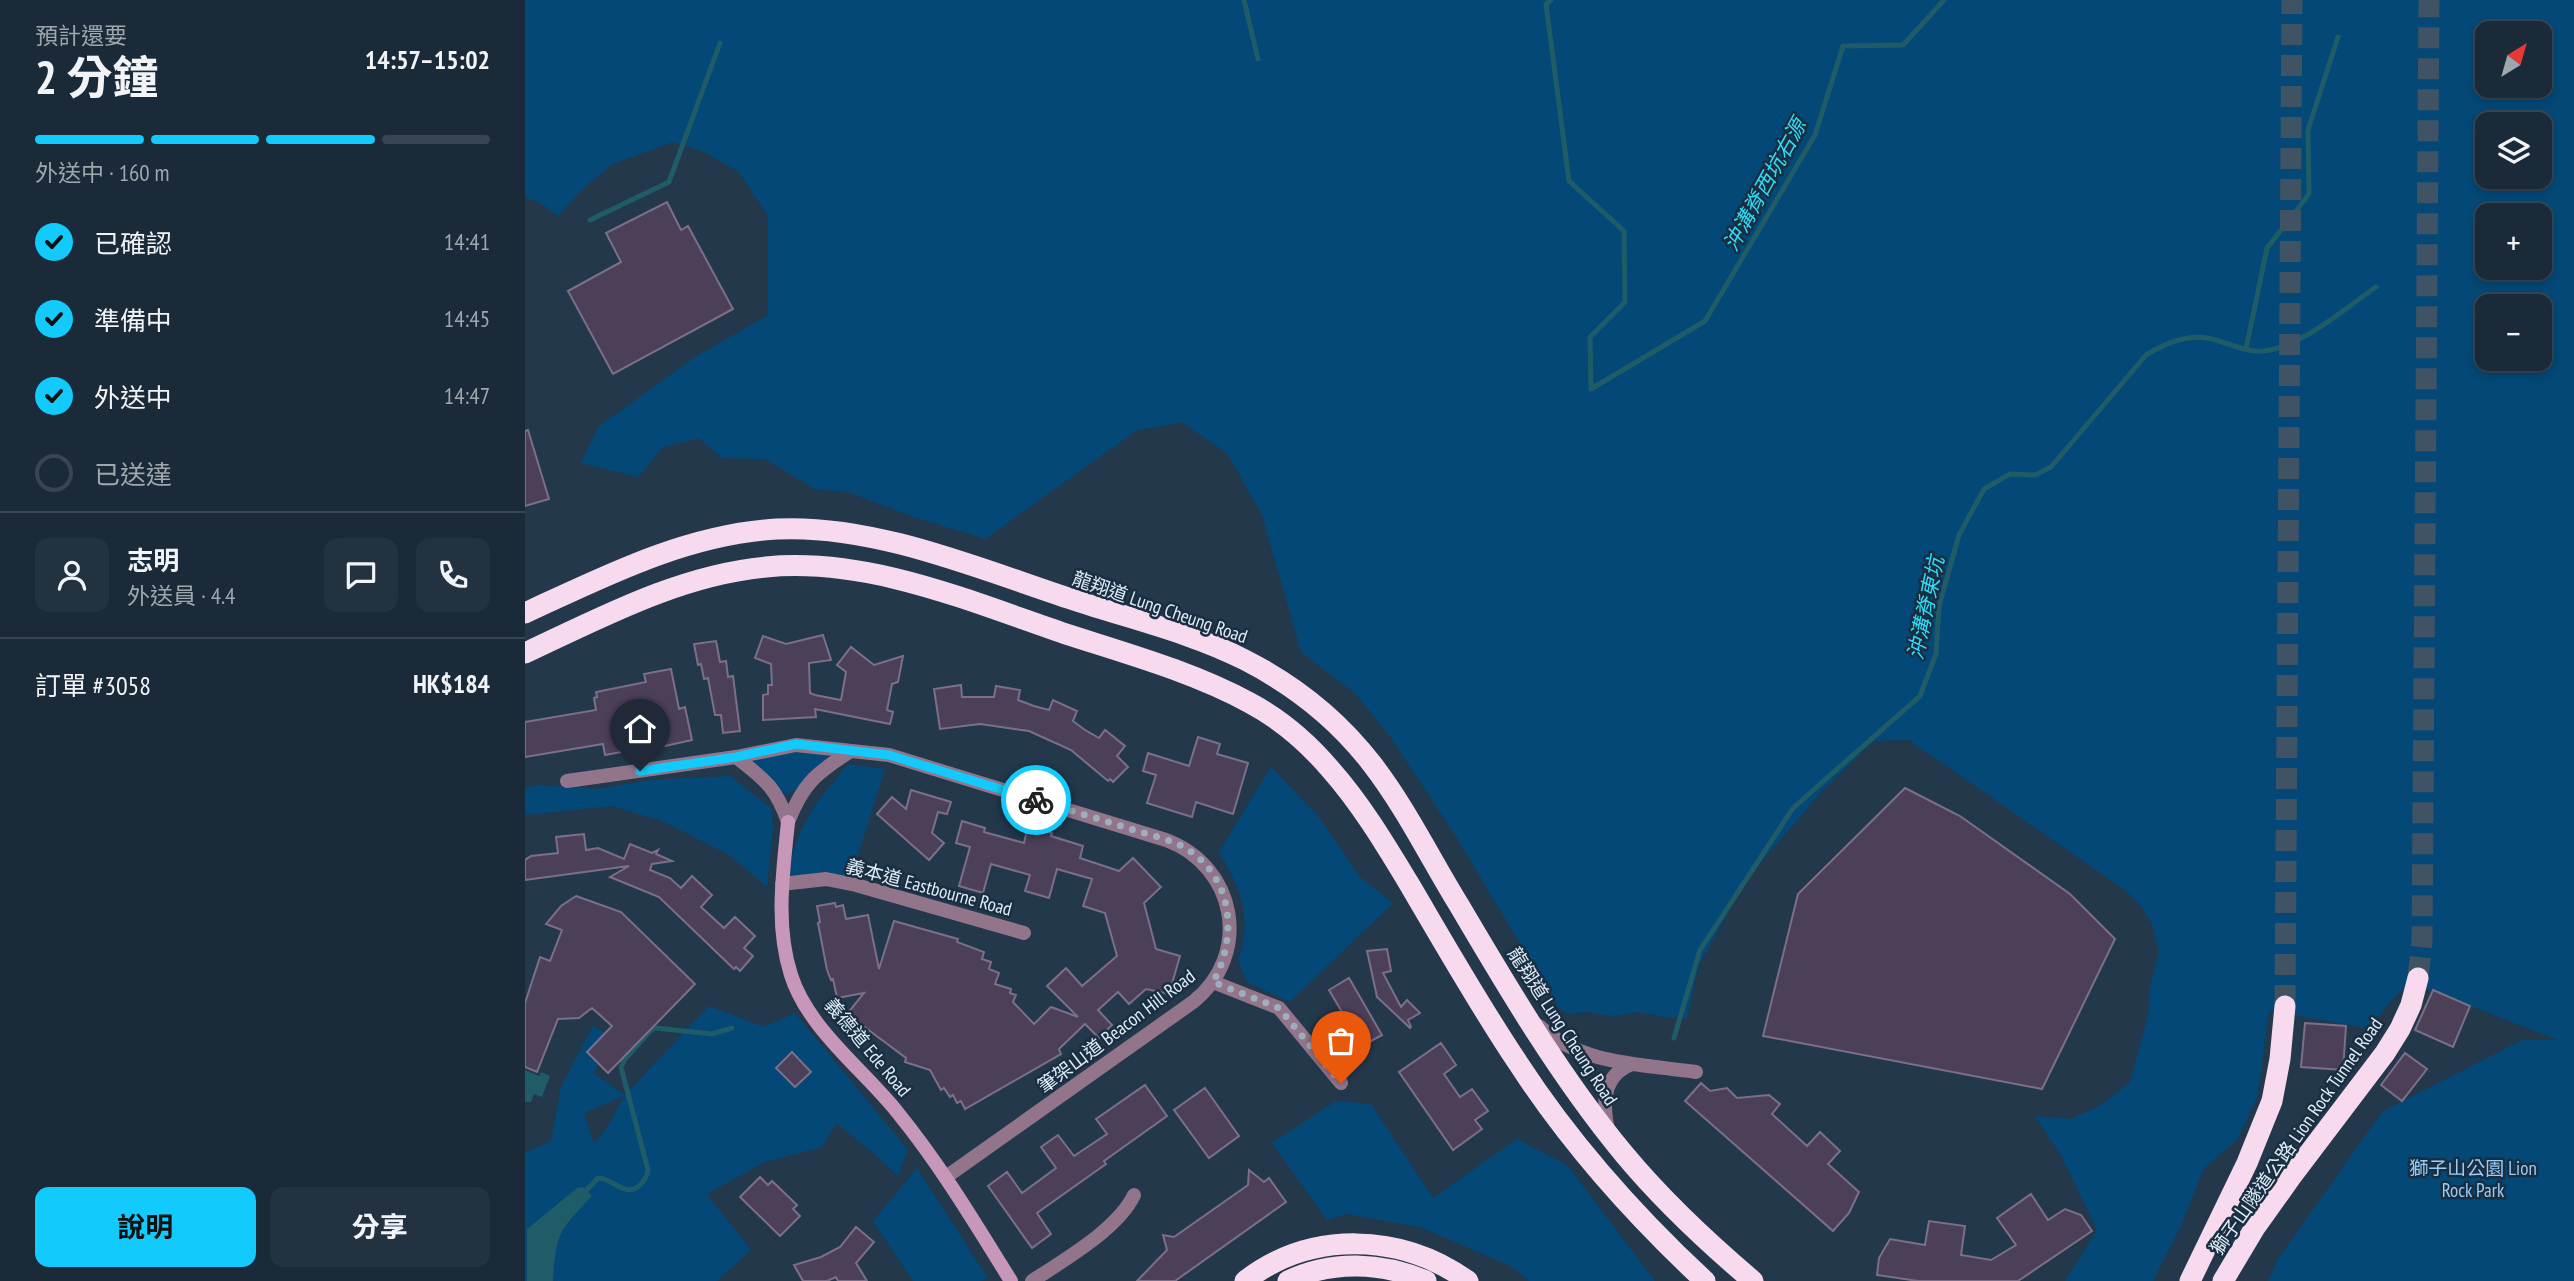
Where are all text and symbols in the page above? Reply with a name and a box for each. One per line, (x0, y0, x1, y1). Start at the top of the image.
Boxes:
text: 預計還要 (35, 21, 127, 50)
north arrow (2475, 21, 2551, 98)
map controls (2475, 21, 2552, 371)
text: 14:57–15:02 (365, 43, 490, 76)
text: 2 分鐘 (35, 47, 158, 107)
water label: 沖溝脊西坑右源 (1717, 110, 1814, 256)
button: layers (2475, 112, 2552, 189)
text: 外送中 · 160 m (35, 158, 170, 187)
button: + (2475, 203, 2552, 280)
icon: check (35, 223, 73, 261)
text: 已確認 (94, 227, 172, 260)
text: 14:41 (444, 227, 490, 256)
button: − (2475, 294, 2552, 371)
icon: check (35, 300, 73, 338)
text: 準備中 (94, 304, 172, 337)
text: 14:45 (444, 304, 490, 333)
icon: check (35, 377, 73, 415)
text: 外送中 (94, 381, 172, 414)
text: 14:47 (444, 381, 490, 410)
text: 已送達 (94, 458, 172, 491)
button: person (35, 538, 109, 612)
button: chat (324, 538, 398, 612)
button: phone (416, 538, 490, 612)
text: 志明 (127, 544, 179, 577)
water label: 沖溝脊東坑 (1901, 551, 1950, 662)
street label: 龍翔道 Lung Cheung Road (1069, 566, 1251, 648)
text: 外送員 · 4.4 (127, 581, 235, 610)
text: HK$184 (413, 667, 490, 700)
text: 訂單 #3058 (35, 669, 151, 702)
pin (610, 699, 670, 771)
icon: home (621, 710, 659, 748)
courier (1001, 765, 1071, 835)
icon: bike (1017, 781, 1055, 819)
street label: 義本道 Eastbourne Road (843, 853, 1015, 921)
street label: 龍翔道 Lung Cheung Road (1503, 942, 1623, 1110)
street label: 筆架山道 Beacon Hill Road (1032, 964, 1200, 1098)
street label: 義德道 Ede Road (820, 993, 916, 1101)
pin (1311, 1011, 1371, 1083)
street label: 獅子山隧道公路 Lion Rock Tunnel Road (2205, 1013, 2387, 1259)
icon: bag (1322, 1022, 1360, 1060)
park label: 獅子山公園 Lion Rock Park (2409, 1156, 2537, 1202)
button: 說明 (35, 1187, 256, 1267)
button: 分享 (270, 1187, 490, 1267)

